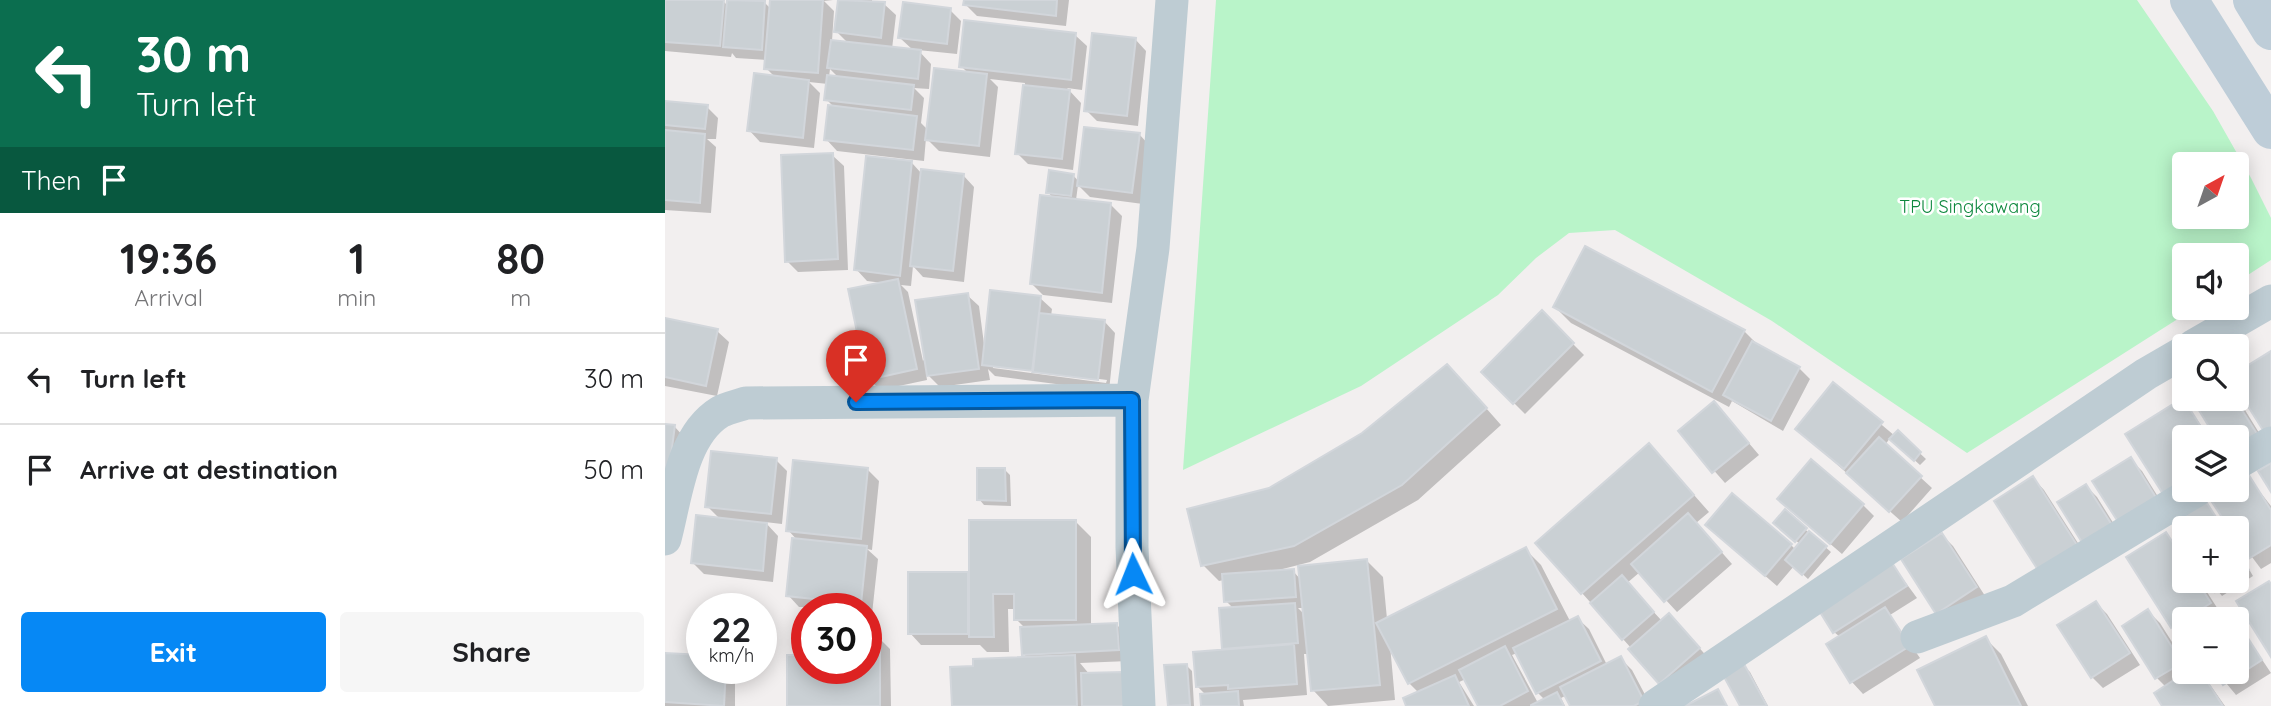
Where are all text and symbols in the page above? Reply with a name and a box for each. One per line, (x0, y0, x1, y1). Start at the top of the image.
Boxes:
text: 30 m (136, 23, 251, 84)
icon: left (21, 28, 112, 119)
text: Turn left (136, 84, 257, 124)
north arrow (2172, 152, 2249, 229)
map controls (2172, 152, 2249, 684)
icon: arrive (95, 161, 133, 199)
text: Then (21, 164, 81, 197)
park label: TPU Singkawang (1899, 195, 2041, 218)
text: 19:36 (120, 232, 217, 285)
text: 1 (349, 232, 365, 285)
text: 80 (496, 232, 545, 285)
button: sound (2172, 243, 2249, 320)
text: Arrival (134, 283, 203, 312)
text: min (337, 283, 376, 312)
text: m (510, 283, 531, 312)
pin (826, 330, 886, 402)
button: search (2172, 334, 2249, 411)
icon: arrive (837, 341, 875, 379)
icon: left (21, 360, 59, 398)
text: Turn left (80, 362, 187, 395)
text: 30 m (584, 362, 644, 395)
button: layers (2172, 425, 2249, 502)
icon: arrive (21, 451, 59, 489)
text: Arrive at destination (80, 453, 338, 486)
text: 50 m (584, 453, 644, 486)
button: + (2172, 516, 2249, 593)
position arrow (1096, 537, 1170, 611)
speed limit sign: 30 (791, 593, 882, 684)
text: 22 (712, 607, 751, 651)
button: − (2172, 607, 2249, 684)
button: Exit (21, 612, 326, 692)
button: Share (340, 612, 644, 692)
text: km/h (709, 644, 754, 667)

